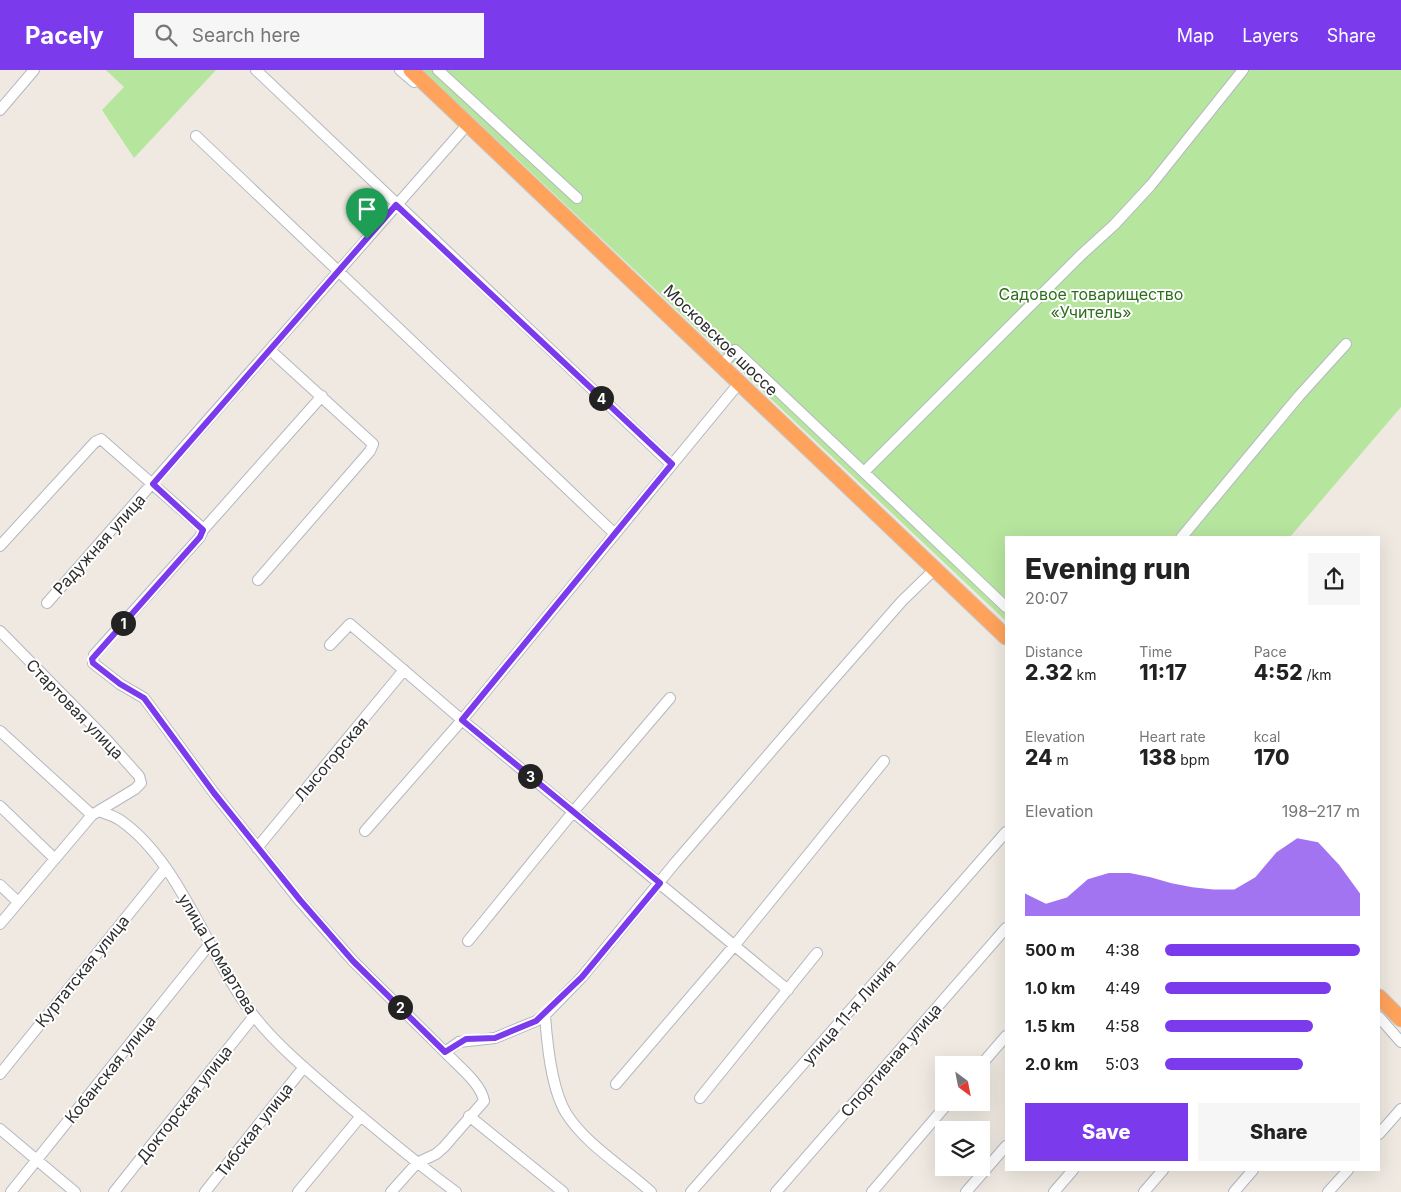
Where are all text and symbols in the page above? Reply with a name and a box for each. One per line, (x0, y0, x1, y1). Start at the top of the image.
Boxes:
search box (134, 13, 484, 58)
text: Pacely (25, 21, 104, 50)
icon: search (152, 21, 180, 49)
text: Search here (192, 24, 300, 47)
text: Map (1177, 25, 1214, 46)
text: Layers (1242, 25, 1299, 46)
text: Share (1327, 25, 1376, 46)
pin (346, 188, 388, 239)
icon: arrive (353, 195, 381, 223)
street label: Московское шоссе (660, 280, 782, 400)
park label: Садовое товарищество «Учитель» (999, 284, 1183, 322)
pin: 4 (588, 386, 614, 410)
text: 4 (597, 390, 606, 407)
street label: Радужная улица (49, 490, 149, 598)
text: Evening run (1025, 552, 1191, 586)
button: share (1308, 553, 1360, 605)
text: 20:07 (1025, 588, 1068, 608)
pin: 1 (110, 610, 136, 636)
text: 1 (120, 615, 127, 632)
text: Distance (1025, 643, 1083, 660)
text: Time (1139, 643, 1172, 660)
text: Pace (1254, 643, 1287, 660)
street label: Стартовая улица (22, 655, 128, 763)
text: 2.32 (1025, 660, 1073, 685)
text: 11:17 (1139, 660, 1187, 685)
text: 4:52 (1254, 660, 1303, 685)
text: km (1073, 666, 1096, 683)
text: /km (1303, 666, 1332, 683)
street label: Лысогорская (290, 713, 372, 805)
text: Elevation (1025, 728, 1085, 745)
text: Heart rate (1139, 728, 1206, 745)
text: kcal (1254, 728, 1280, 745)
text: 24 (1025, 745, 1053, 770)
text: 138 (1139, 745, 1176, 770)
text: 170 (1254, 745, 1289, 770)
text: m (1053, 751, 1069, 768)
text: bpm (1176, 751, 1210, 768)
pin: 3 (518, 764, 542, 788)
text: 3 (526, 768, 535, 785)
text: Elevation (1025, 801, 1094, 821)
text: 198–217 m (1282, 801, 1360, 821)
street label: улица Цомартова (174, 890, 262, 1018)
street label: Куртатская улица (31, 911, 133, 1031)
text: 500 m (1025, 940, 1075, 960)
text: 4:38 (1105, 940, 1140, 960)
street label: улица 11-я Линия (798, 955, 900, 1069)
text: 1.0 km (1025, 978, 1075, 998)
text: 4:49 (1105, 978, 1140, 998)
pin: 2 (388, 994, 412, 1020)
text: 2 (396, 999, 405, 1016)
street label: Спортивная улица (836, 999, 946, 1121)
street label: Кобанская улица (60, 1011, 160, 1127)
text: 1.5 km (1025, 1016, 1075, 1036)
text: 4:58 (1105, 1016, 1140, 1036)
street label: Докторская улица (132, 1041, 236, 1167)
text: 2.0 km (1025, 1054, 1078, 1074)
text: 5:03 (1105, 1054, 1139, 1074)
north arrow (935, 1056, 990, 1111)
map controls (935, 1056, 990, 1176)
street label: Тибская улица (211, 1079, 297, 1181)
button: Save (1025, 1103, 1188, 1161)
button: Share (1198, 1103, 1360, 1161)
button: layers (935, 1121, 990, 1176)

